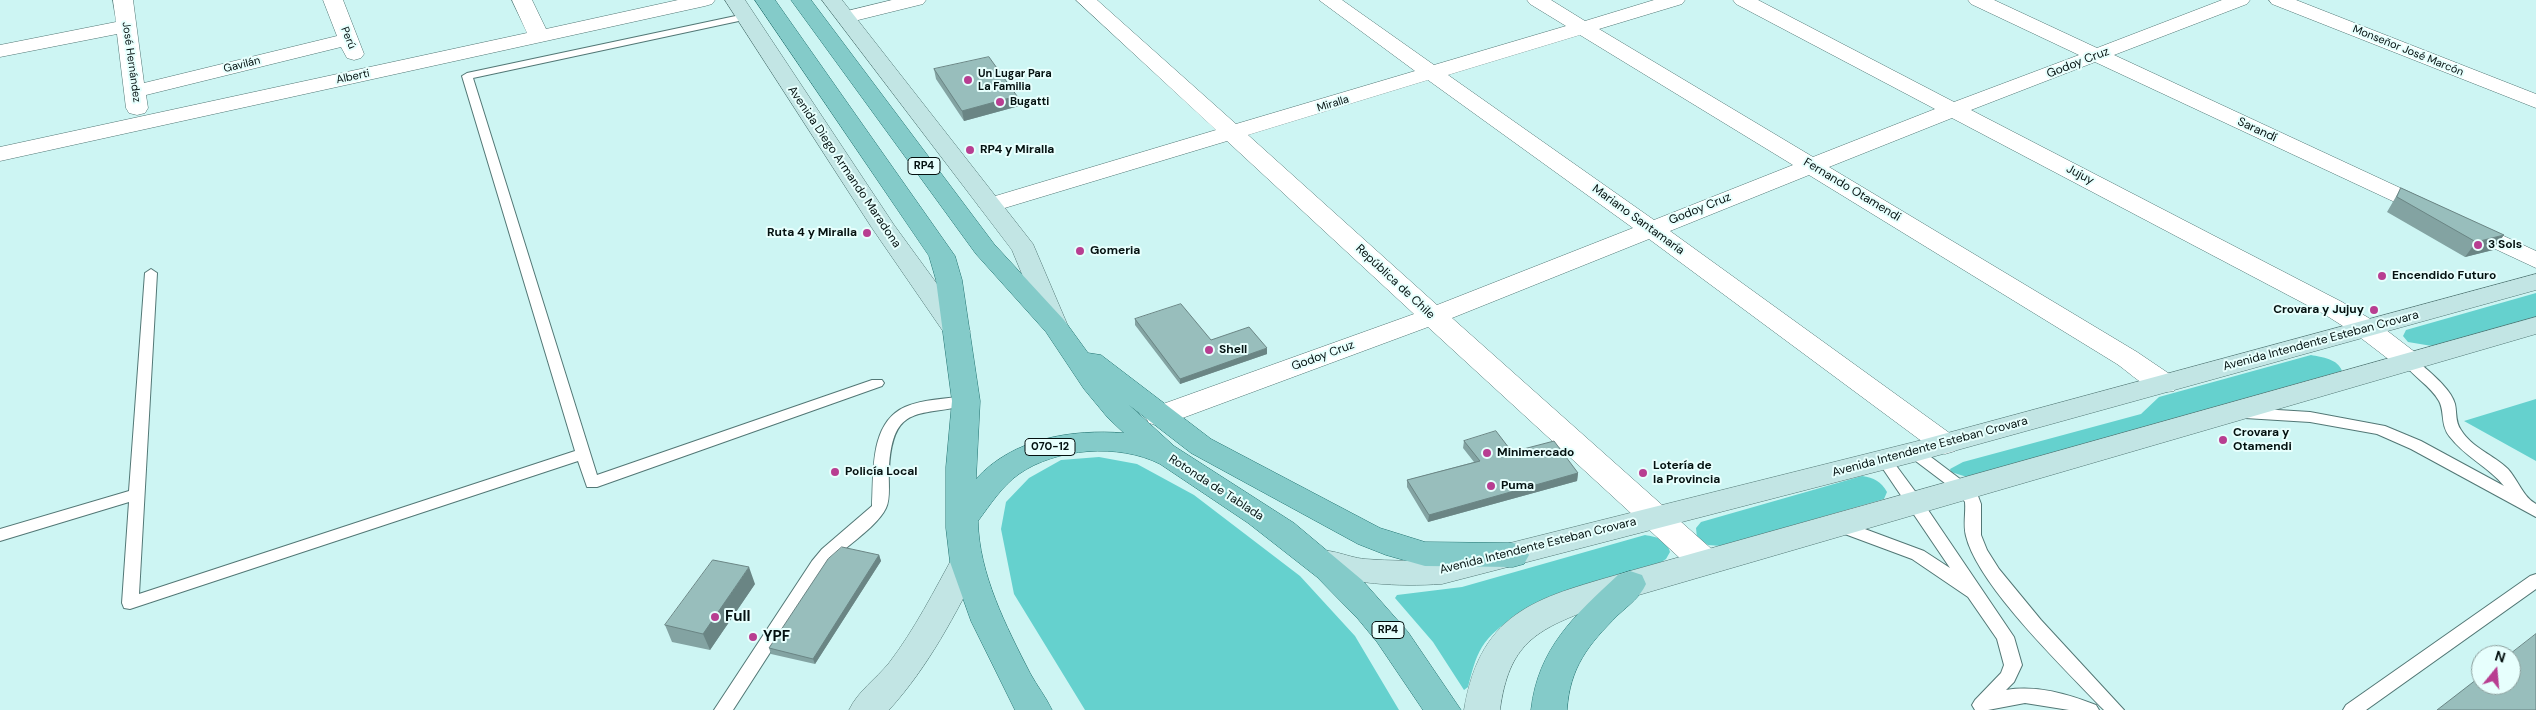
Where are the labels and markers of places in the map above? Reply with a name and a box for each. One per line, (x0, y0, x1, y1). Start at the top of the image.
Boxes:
place label: Un Lugar Para La Familia (978, 67, 1052, 93)
marker: Un Lugar Para La Familia (962, 74, 974, 86)
place label: Bugatti (1010, 95, 1049, 109)
marker: Bugatti (994, 96, 1006, 108)
place label: RP4 y Miralla (980, 143, 1054, 157)
marker: RP4 y Miralla (964, 144, 976, 156)
place label: Ruta 4 y Miralla (767, 226, 857, 240)
marker: Ruta 4 y Miralla (861, 227, 873, 239)
place label: 3 Sols (2488, 238, 2522, 252)
marker: 3 Sols (2472, 239, 2484, 251)
place label: Gomeria (1090, 244, 1140, 258)
marker: Gomeria (1074, 245, 1086, 257)
place label: Encendido Futuro (2392, 269, 2496, 283)
marker: Encendido Futuro (2376, 270, 2388, 282)
place label: Crovara y Jujuy (2273, 303, 2364, 317)
marker: Crovara y Jujuy (2368, 304, 2380, 316)
place label: Shell (1219, 343, 1247, 357)
marker: Shell (1203, 344, 1215, 356)
place label: Crovara y Otamendi (2233, 426, 2292, 454)
marker: Crovara y Otamendi (2217, 434, 2229, 446)
place label: Minimercado (1497, 446, 1574, 460)
marker: Minimercado (1481, 447, 1493, 459)
place label: Lotería de la Provincia (1653, 459, 1720, 487)
place label: Policía Local (845, 465, 917, 479)
marker: Policía Local (829, 466, 841, 478)
marker: Lotería de la Provincia (1637, 467, 1649, 479)
place label: Puma (1501, 479, 1534, 493)
marker: Puma (1485, 480, 1497, 492)
place label: Full (725, 608, 751, 626)
marker: Full (709, 611, 721, 623)
place label: YPF (763, 628, 790, 646)
marker: YPF (747, 631, 759, 643)

